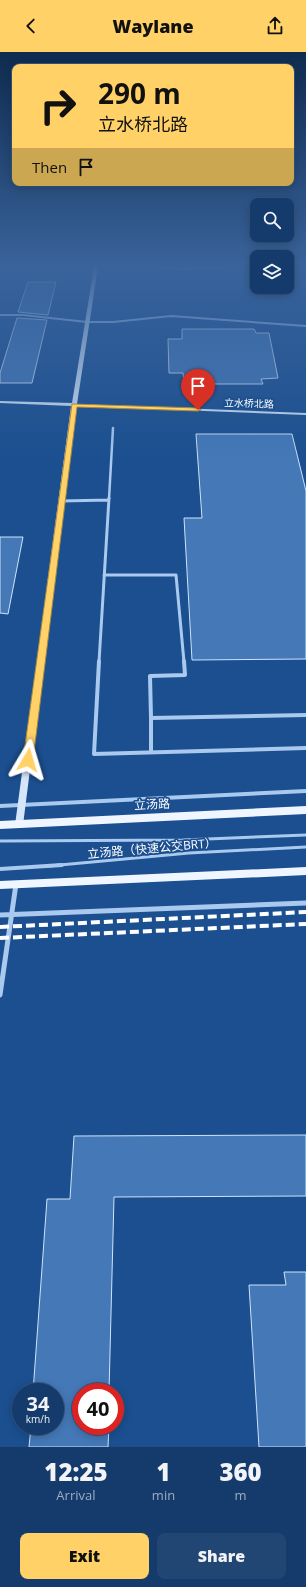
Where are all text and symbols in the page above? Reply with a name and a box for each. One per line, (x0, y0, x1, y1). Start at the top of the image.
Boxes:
text: Waylane (112, 14, 194, 38)
icon: back (20, 15, 42, 37)
icon: share (264, 15, 286, 37)
text: 290 m (98, 74, 181, 112)
icon: right (32, 80, 84, 132)
text: 立水桥北路 (98, 112, 188, 136)
icon: arrive (75, 156, 97, 178)
text: Then (32, 157, 67, 177)
map controls (250, 198, 294, 294)
button: search (250, 198, 294, 242)
button: layers (250, 250, 294, 294)
pin (181, 369, 215, 410)
icon: arrive (187, 375, 209, 397)
street label: 立水桥北路 (224, 395, 274, 411)
position arrow (7, 739, 49, 781)
street label: 立汤路 (134, 795, 170, 813)
street label: 立汤路（快速公交BRT） (87, 834, 217, 862)
speed limit sign: 40 (72, 1383, 124, 1435)
text: 34 (27, 1390, 49, 1417)
text: km/h (26, 1412, 50, 1426)
text: 12:25 (44, 1455, 108, 1488)
text: 1 (156, 1455, 171, 1488)
text: 360 (219, 1455, 262, 1488)
text: Arrival (56, 1486, 95, 1504)
text: min (152, 1486, 175, 1504)
text: m (235, 1486, 247, 1504)
button: Exit (20, 1533, 149, 1579)
button: Share (157, 1533, 286, 1579)

